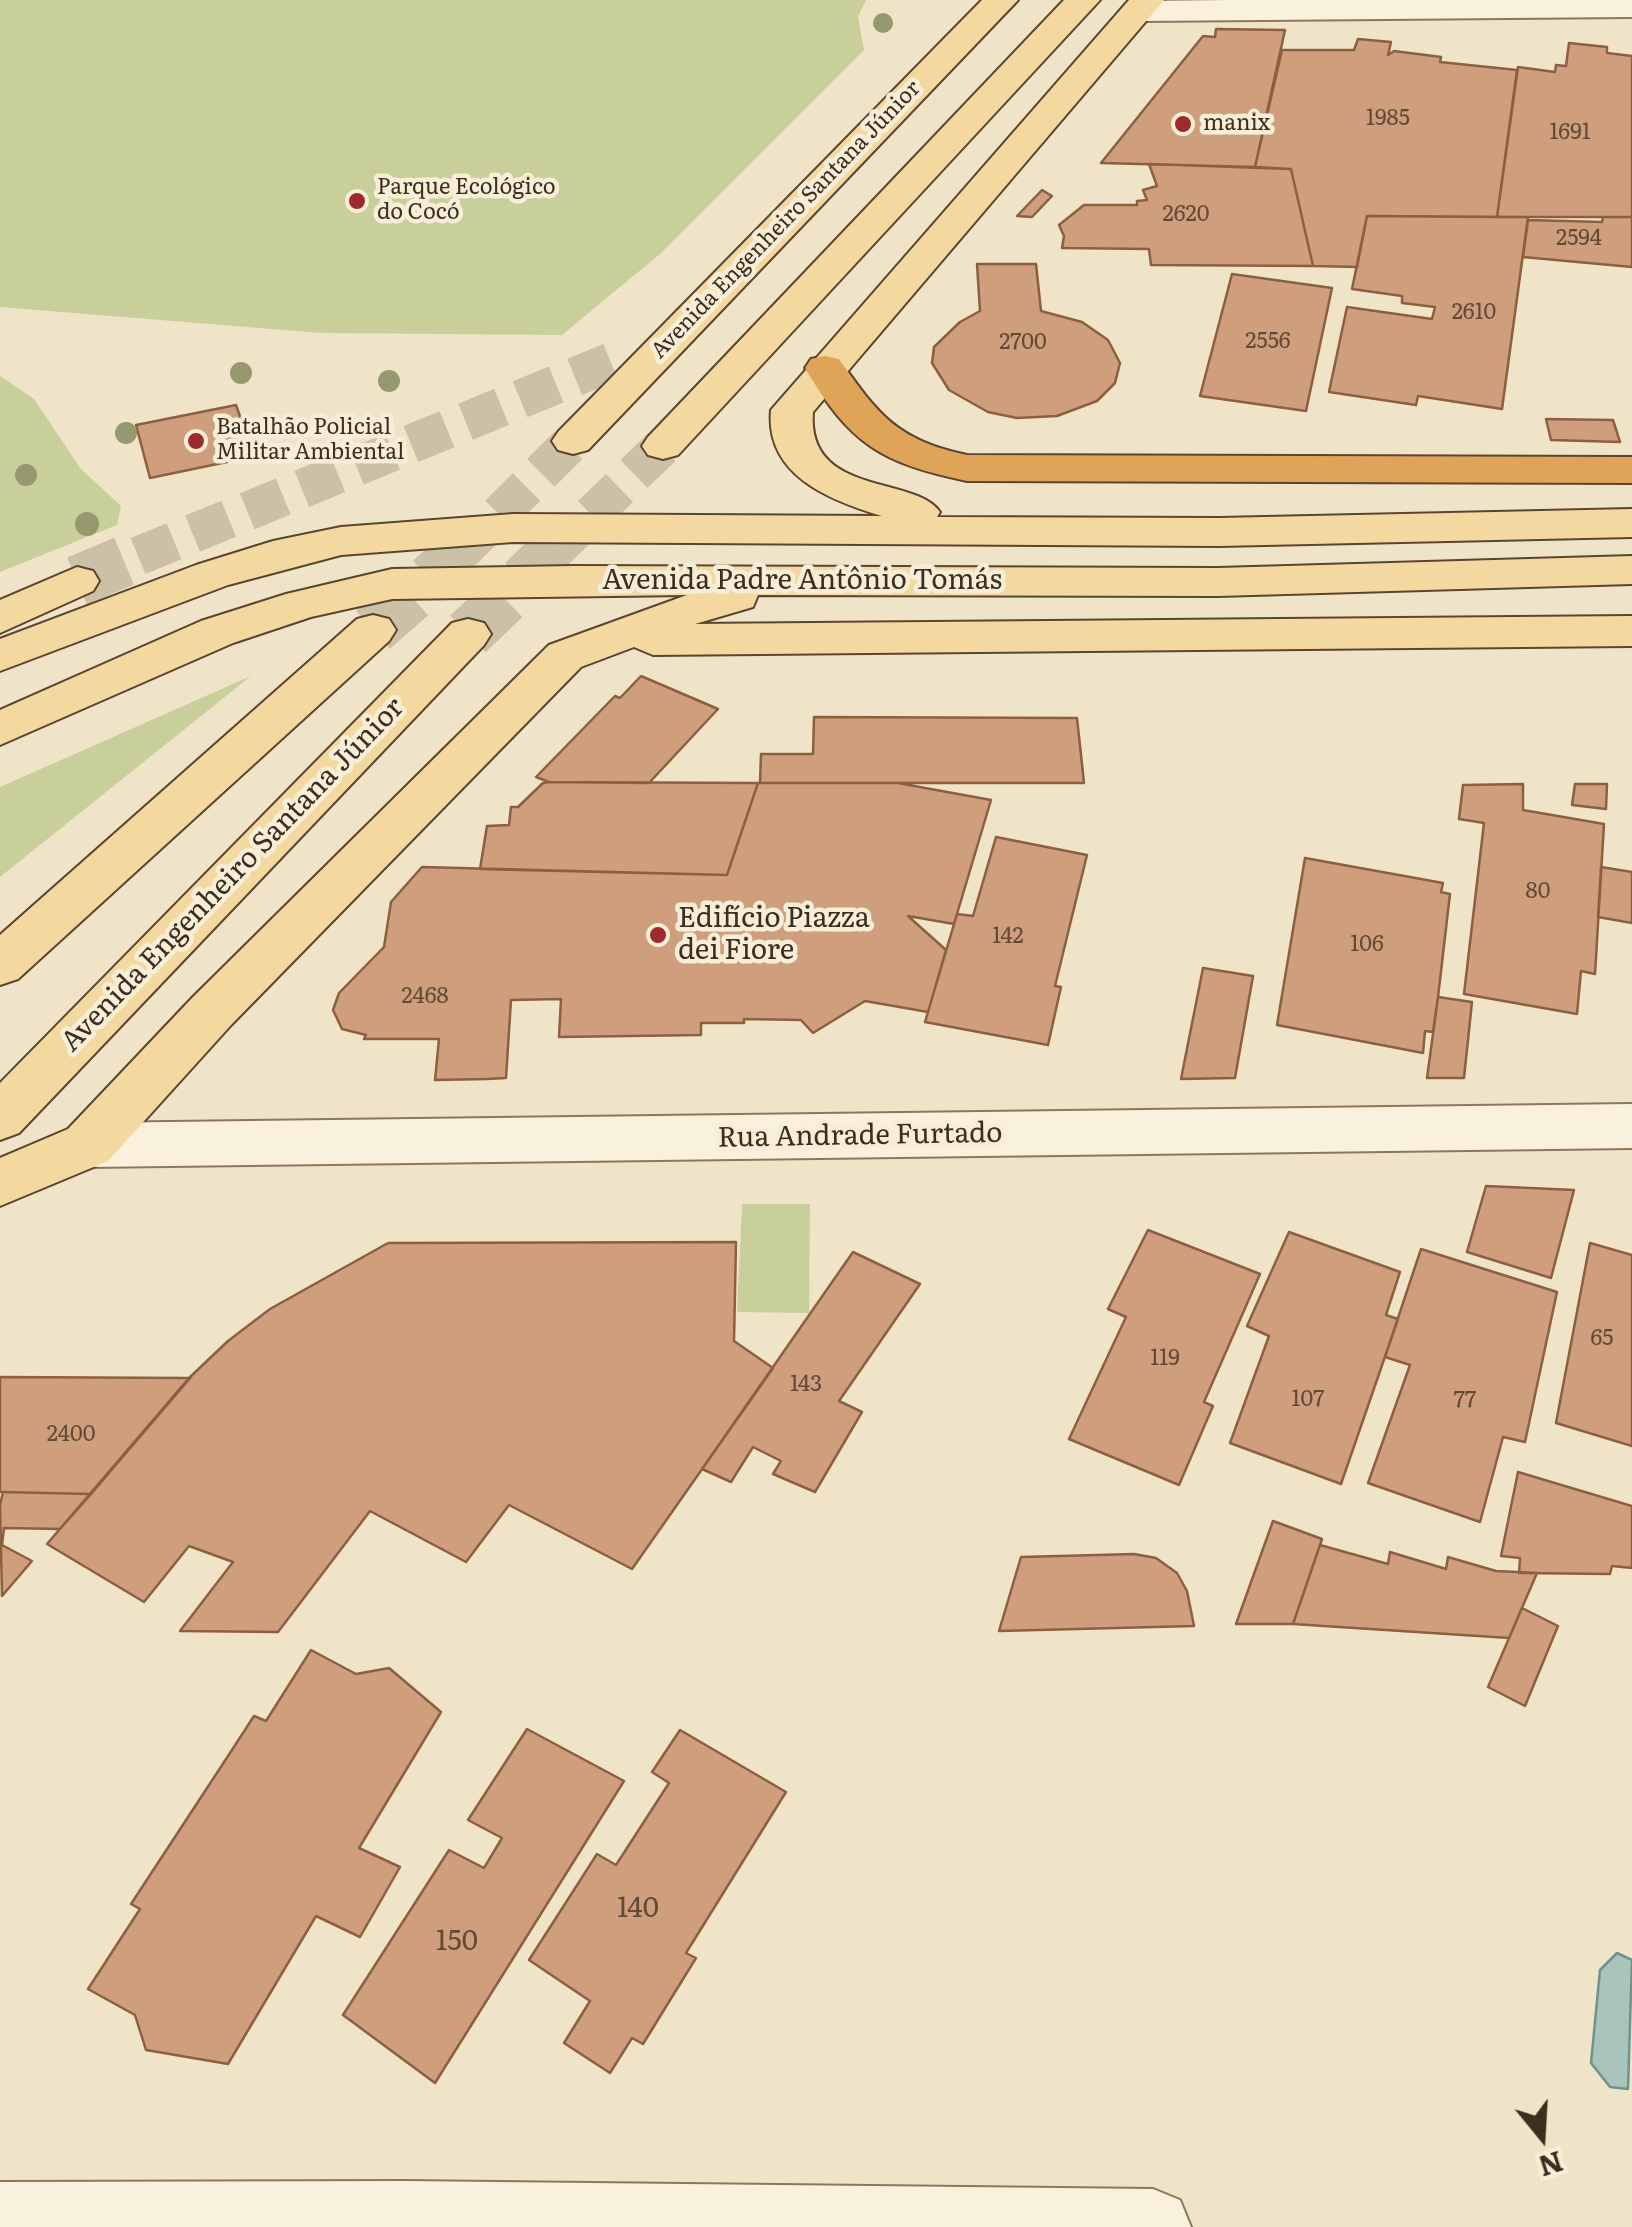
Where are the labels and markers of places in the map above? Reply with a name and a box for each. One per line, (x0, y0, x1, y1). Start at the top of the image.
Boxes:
place label: manix (1203, 111, 1270, 137)
marker: manix (1172, 113, 1194, 135)
place label: Parque Ecológico do Cocó (377, 175, 556, 226)
marker: Parque Ecológico do Cocó (346, 190, 368, 212)
place label: Batalhão Policial Militar Ambiental (216, 415, 404, 466)
marker: Batalhão Policial Militar Ambiental (185, 430, 207, 452)
place label: Edifício Piazza dei Fiore (678, 902, 870, 968)
marker: Edifício Piazza dei Fiore (647, 924, 669, 946)

